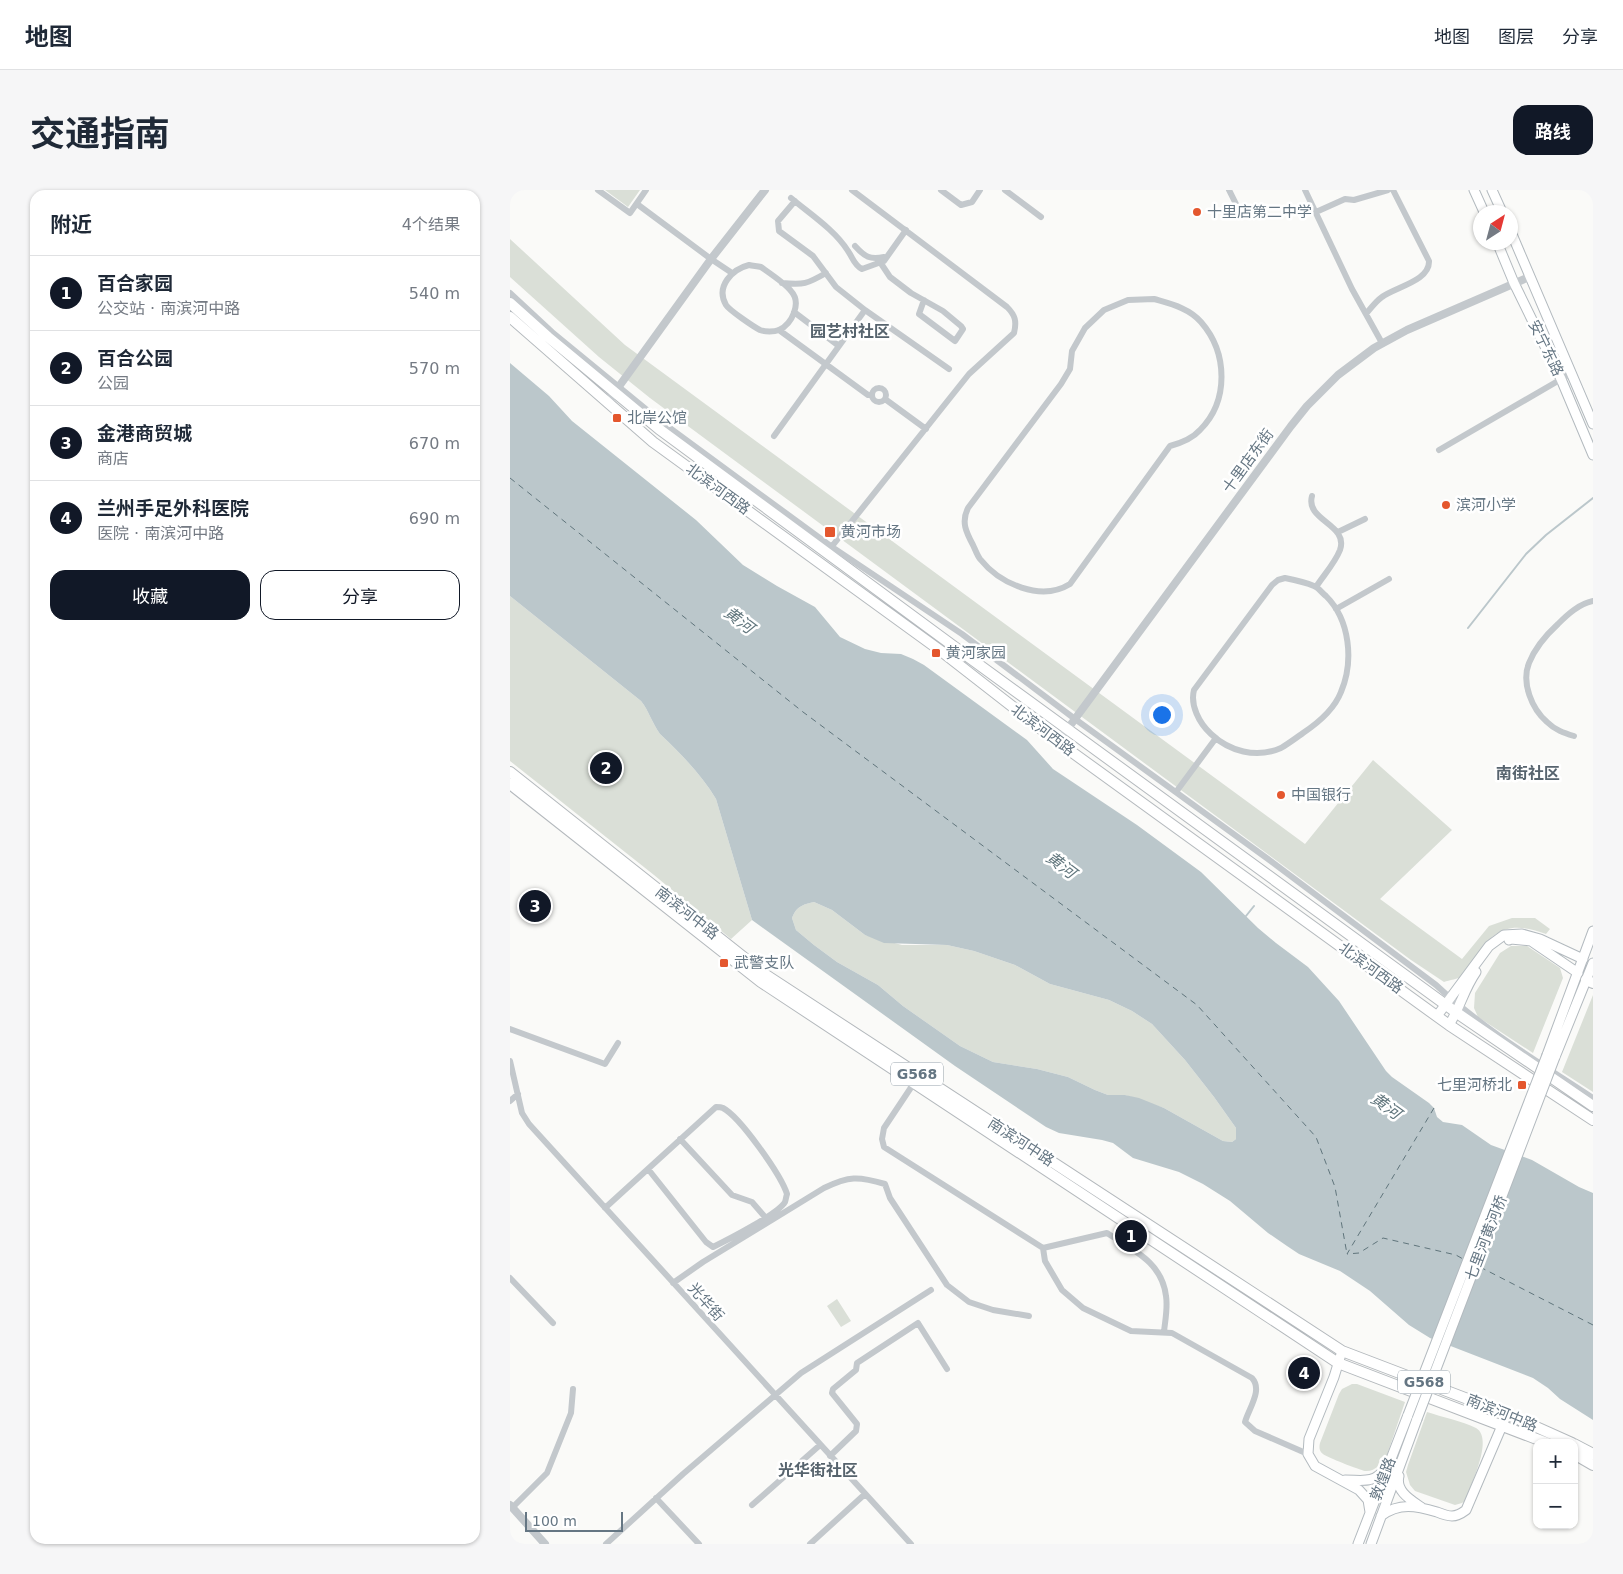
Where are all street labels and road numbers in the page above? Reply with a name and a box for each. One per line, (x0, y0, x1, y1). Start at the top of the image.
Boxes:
street label: 安宁东路 (1525, 317, 1567, 379)
street label: 十里店东街 (1219, 425, 1277, 497)
street label: 北滨河西路 (682, 460, 754, 518)
street label: 北滨河西路 (1008, 700, 1078, 760)
street label: 南滨河中路 (652, 883, 722, 943)
street label: 北滨河西路 (1335, 939, 1407, 997)
road number: G568 (891, 1062, 943, 1086)
street label: 南滨河中路 (985, 1114, 1057, 1170)
street label: 七里河黄河桥 (1461, 1193, 1511, 1283)
street label: 光华街 (684, 1279, 728, 1325)
road number: G568 (1398, 1370, 1450, 1394)
street label: 南滨河中路 (1464, 1391, 1540, 1435)
street label: 敦煌路 (1367, 1455, 1399, 1503)

